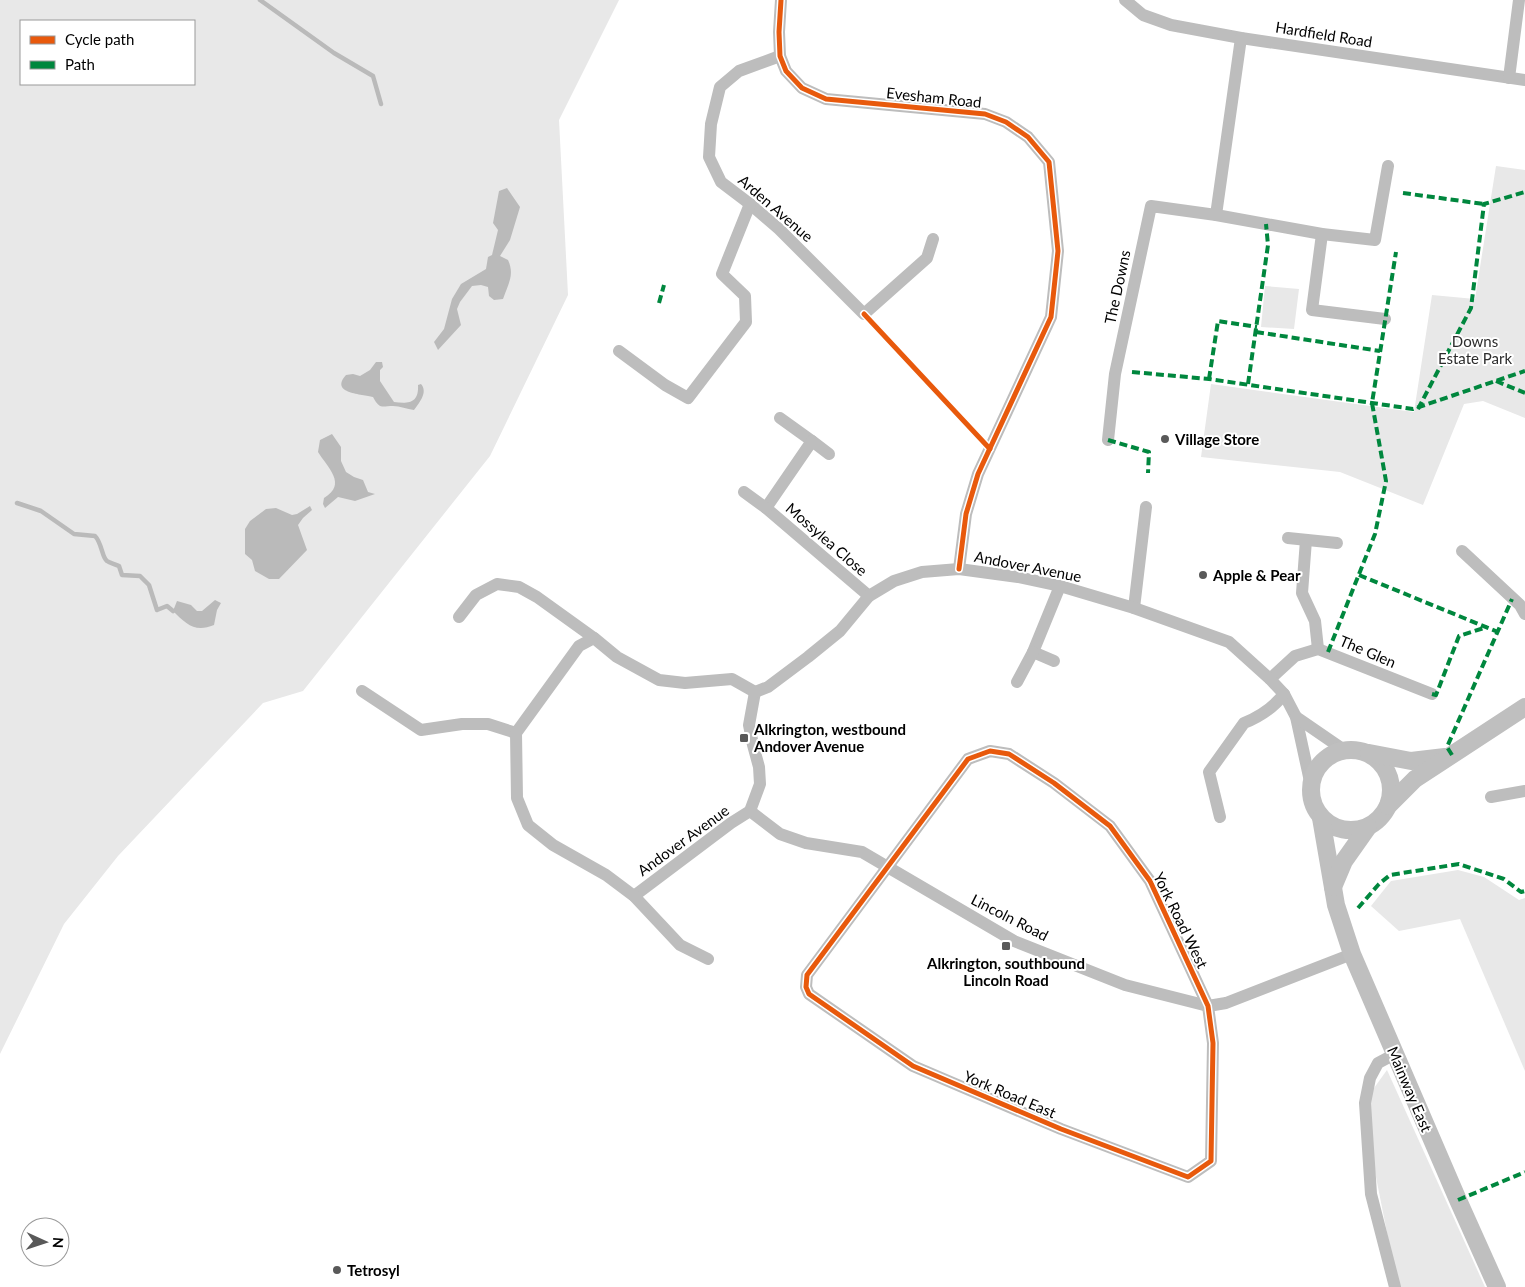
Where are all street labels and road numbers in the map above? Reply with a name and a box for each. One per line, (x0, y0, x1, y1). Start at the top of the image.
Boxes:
street label: Hardfield Road (1274, 17, 1374, 51)
street label: Evesham Road (886, 83, 982, 111)
street label: Arden Avenue (735, 171, 817, 245)
street label: The Downs (1100, 248, 1134, 326)
street label: Mossylea Close (783, 499, 871, 579)
street label: Andover Avenue (973, 547, 1083, 585)
street label: The Glen (1337, 631, 1399, 671)
street label: Andover Avenue (634, 801, 732, 879)
street label: York Road West (1150, 869, 1212, 971)
street label: Lincoln Road (968, 890, 1052, 944)
street label: Mainway East (1384, 1044, 1436, 1135)
street label: York Road East (961, 1067, 1059, 1122)

